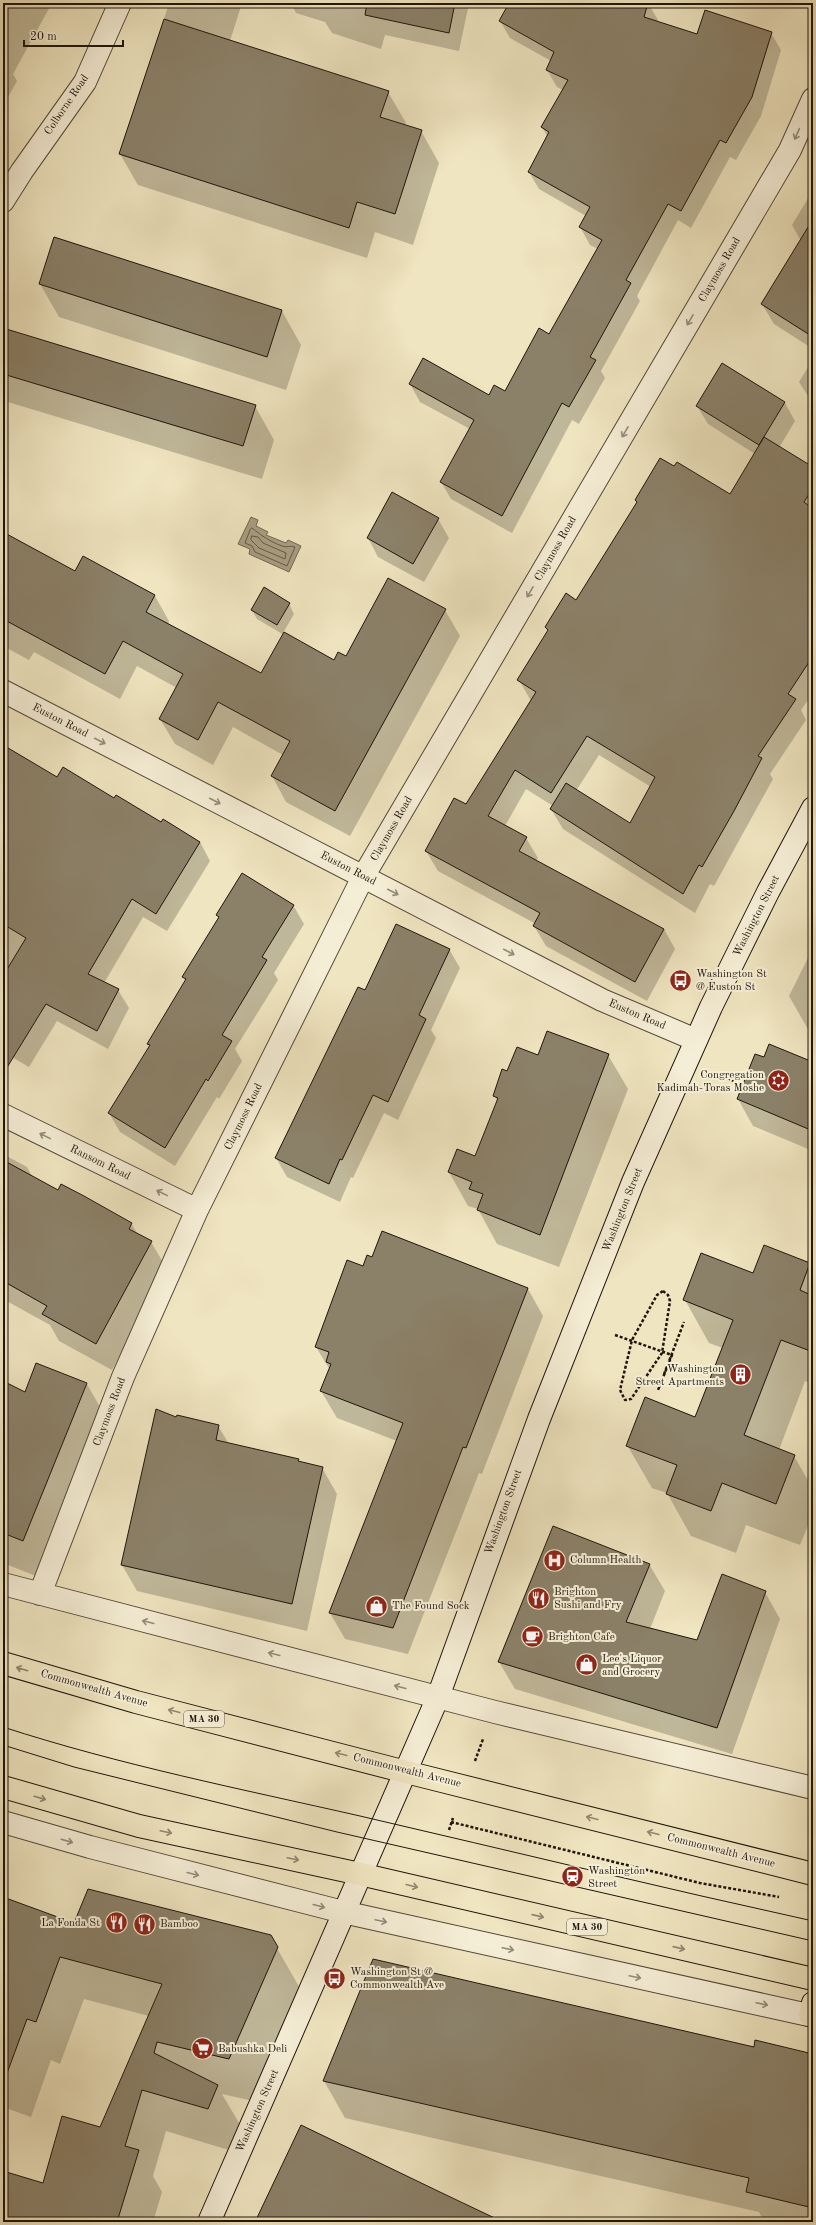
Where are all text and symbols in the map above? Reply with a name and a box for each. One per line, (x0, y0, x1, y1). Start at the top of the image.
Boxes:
scale bar (24, 22, 123, 48)
text: 20 m (30, 31, 57, 43)
street label: Colborne Road (43, 73, 91, 137)
one-way arrow (793, 128, 800, 140)
street label: Claymoss Road (697, 236, 743, 304)
one-way arrow (686, 314, 694, 326)
one-way arrow (620, 426, 628, 438)
street label: Claymoss Road (533, 515, 579, 583)
one-way arrow (526, 586, 534, 598)
street label: Euston Road (30, 702, 90, 740)
one-way arrow (94, 738, 106, 746)
street label: Claymoss Road (369, 795, 415, 863)
one-way arrow (209, 798, 221, 805)
street label: Euston Road (318, 850, 378, 888)
street label: Washington Street (732, 874, 782, 958)
one-way arrow (387, 889, 399, 897)
one-way arrow (503, 949, 515, 956)
bus stop icon: Washington St @ Euston St (667, 967, 693, 993)
place label: Washington St @ Euston St (696, 969, 767, 993)
street label: Euston Road (607, 998, 667, 1032)
synagogue icon: Congregation Kadimah-Toras Moshe (766, 1068, 792, 1094)
place label: Congregation Kadimah-Toras Moshe (656, 1070, 764, 1094)
street label: Claymoss Road (223, 1082, 265, 1152)
one-way arrow (40, 1132, 52, 1139)
street label: Ransom Road (68, 1144, 132, 1182)
street label: Washington Street (601, 1166, 645, 1254)
one-way arrow (156, 1189, 168, 1196)
building icon: Washington Street Apartments (727, 1362, 753, 1388)
place label: Washington Street Apartments (636, 1364, 724, 1388)
street label: Claymoss Road (92, 1376, 128, 1448)
street label: Washington Street (484, 1468, 525, 1556)
hospital icon: Column Health (542, 1547, 568, 1573)
place label: Column Health (570, 1555, 641, 1566)
restaurant icon: Brighton Sushi and Fry (526, 1585, 552, 1611)
place label: Brighton Sushi and Fry (554, 1587, 622, 1611)
shop icon: The Found Sock (364, 1593, 390, 1619)
place label: The Found Sock (392, 1601, 470, 1612)
one-way arrow (142, 1618, 155, 1626)
cafe icon: Brighton Cafe (520, 1624, 546, 1650)
place label: Brighton Cafe (548, 1632, 615, 1643)
one-way arrow (268, 1649, 281, 1657)
shop icon: Lee's Liquor and Grocery (574, 1652, 600, 1678)
place label: Lee's Liquor and Grocery (602, 1654, 662, 1678)
one-way arrow (16, 1665, 29, 1672)
street label: Commonwealth Avenue (39, 1668, 149, 1710)
one-way arrow (394, 1682, 407, 1690)
one-way arrow (168, 1707, 181, 1715)
road number: MA 30 (184, 1711, 224, 1727)
one-way arrow (335, 1750, 348, 1758)
street label: Commonwealth Avenue (352, 1752, 462, 1790)
one-way arrow (34, 1795, 47, 1802)
one-way arrow (585, 1814, 598, 1821)
one-way arrow (159, 1829, 172, 1837)
one-way arrow (647, 1829, 660, 1837)
street label: Commonwealth Avenue (666, 1832, 776, 1870)
one-way arrow (61, 1838, 74, 1845)
one-way arrow (286, 1856, 299, 1864)
station icon: Washington Street (560, 1864, 586, 1890)
place label: Washington Street (588, 1866, 645, 1890)
one-way arrow (186, 1870, 199, 1878)
one-way arrow (405, 1883, 418, 1890)
one-way arrow (312, 1903, 325, 1911)
restaurant icon: La Fonda St (103, 1910, 129, 1936)
restaurant icon: Bamboo (131, 1911, 157, 1937)
one-way arrow (532, 1912, 545, 1920)
one-way arrow (374, 1917, 387, 1925)
place label: La Fonda St (41, 1918, 100, 1929)
place label: Bamboo (160, 1919, 198, 1930)
road number: MA 30 (567, 1919, 607, 1935)
one-way arrow (501, 1945, 514, 1953)
one-way arrow (672, 1945, 685, 1953)
bus stop icon: Washington St @ Commonwealth Ave (322, 1965, 348, 1991)
place label: Washington St @ Commonwealth Ave (350, 1967, 444, 1991)
one-way arrow (628, 1973, 641, 1981)
one-way arrow (755, 2001, 768, 2009)
supermarket icon: Babushka Deli (189, 2036, 215, 2062)
place label: Babushka Deli (218, 2044, 287, 2055)
street label: Washington Street (235, 2068, 281, 2154)

